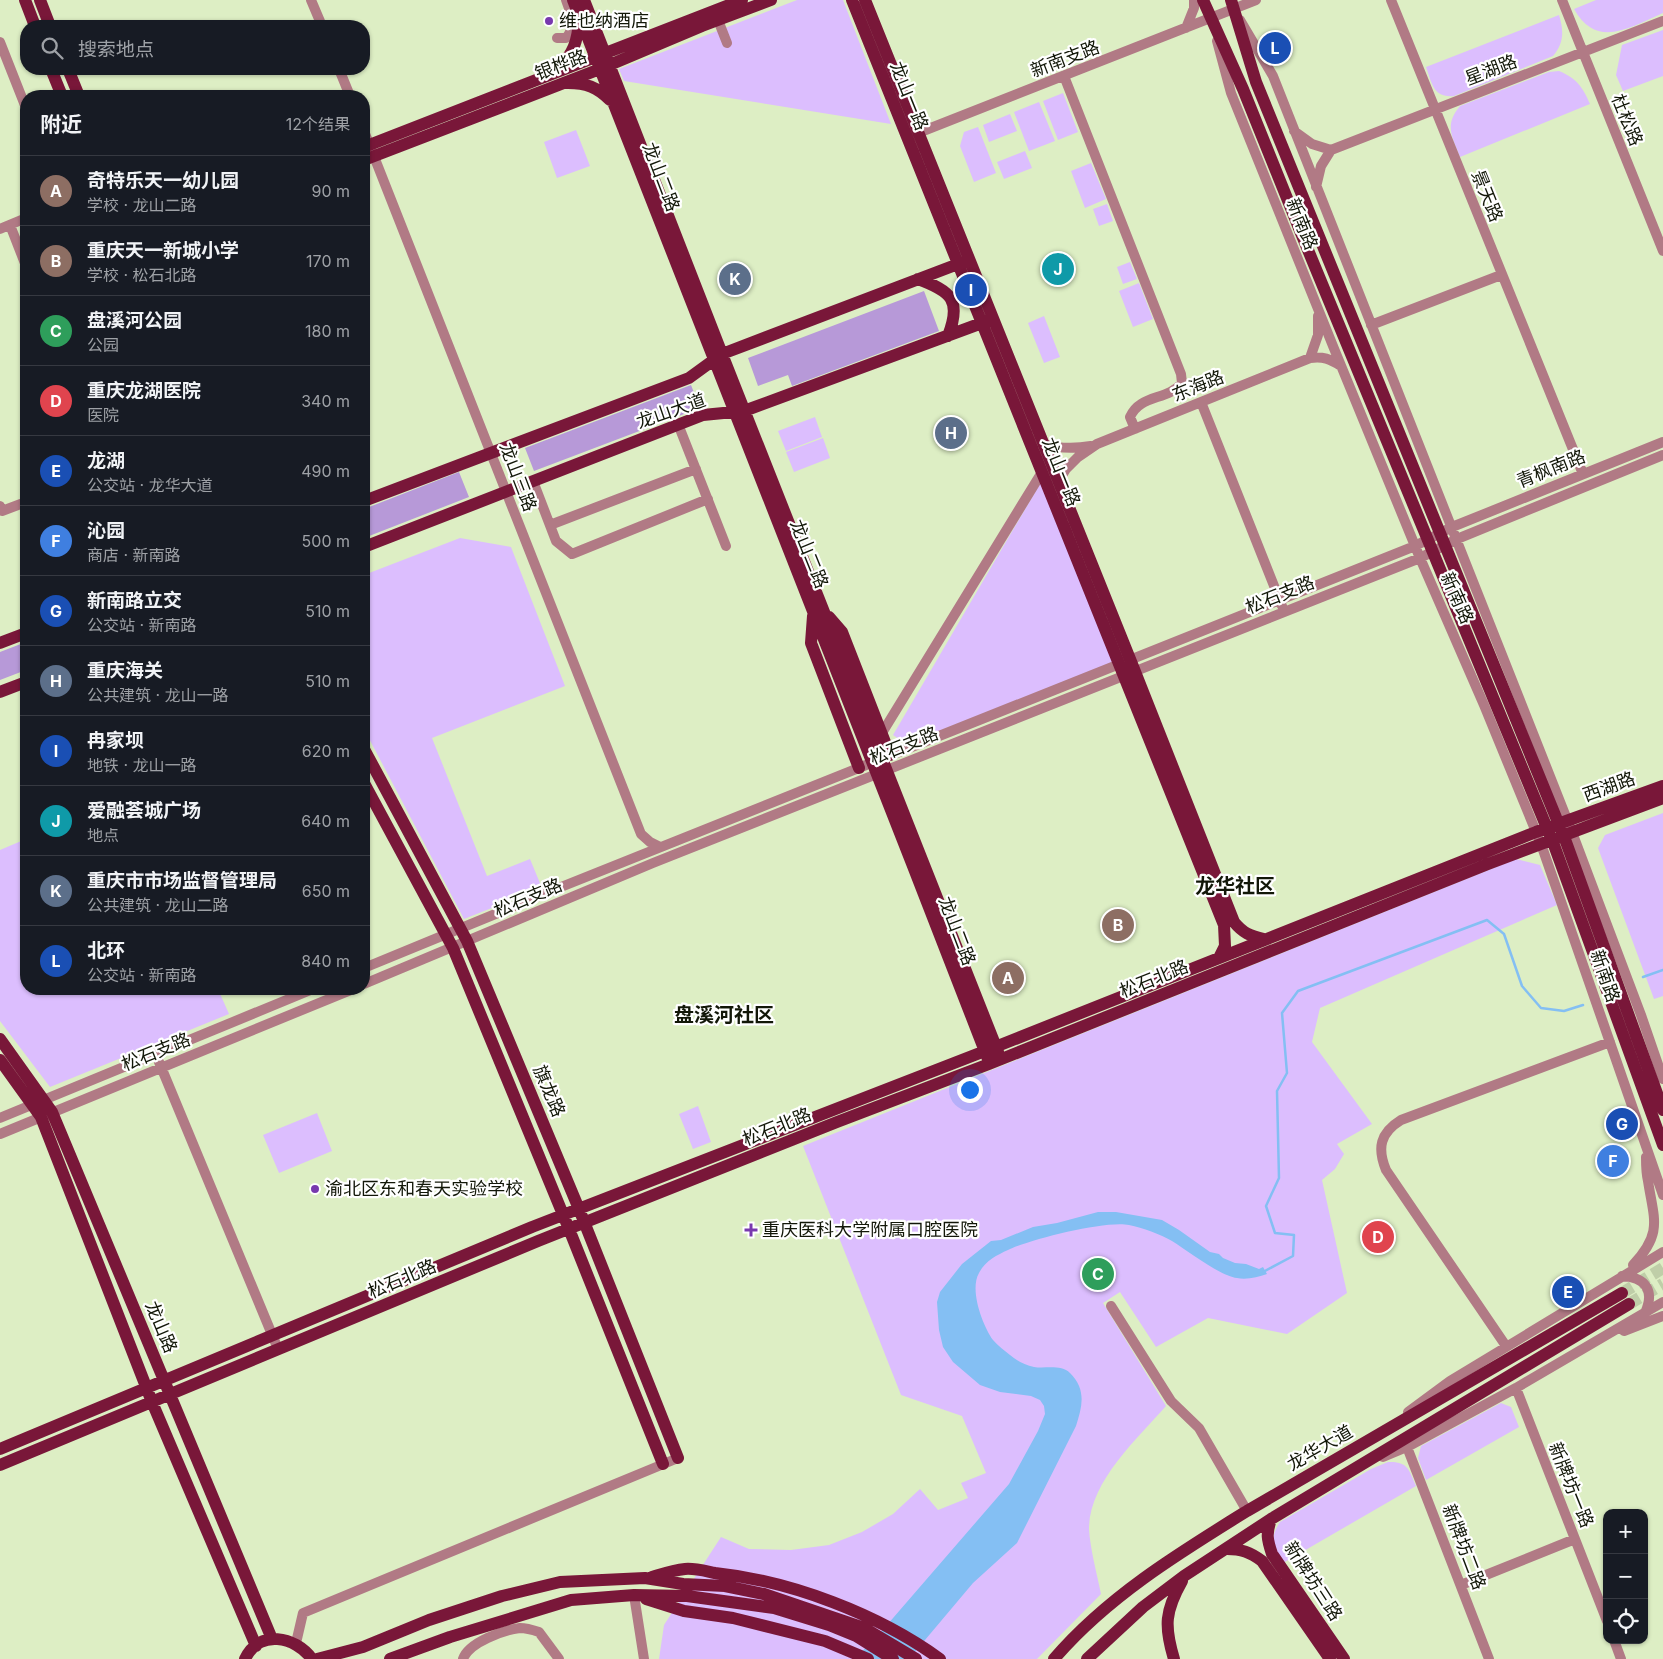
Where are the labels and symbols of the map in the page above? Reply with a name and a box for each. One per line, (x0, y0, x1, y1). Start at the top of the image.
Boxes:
place label: 维也纳酒店 (559, 10, 649, 31)
marker: 维也纳酒店 (543, 15, 555, 27)
pin: L (1259, 29, 1291, 67)
street label: 新南支路 (1027, 36, 1102, 81)
street label: 银桦路 (532, 45, 590, 84)
street label: 星湖路 (1462, 50, 1520, 89)
street label: 龙山一路 (886, 59, 933, 133)
street label: 杜松路 (1608, 91, 1647, 149)
street label: 龙山二路 (639, 139, 684, 214)
street label: 景天路 (1468, 167, 1507, 225)
street label: 新南路 (1283, 195, 1322, 253)
pin: J (1042, 250, 1074, 288)
pin: K (719, 260, 751, 298)
pin: I (955, 271, 987, 309)
street label: 东海路 (1169, 366, 1227, 405)
street label: 龙山大道 (633, 389, 708, 432)
pin: H (935, 414, 967, 452)
street label: 龙山一路 (1038, 435, 1085, 509)
street label: 龙山三路 (496, 439, 541, 514)
street label: 青枫南路 (1514, 445, 1588, 492)
street label: 龙山二路 (786, 517, 833, 591)
street label: 新南路 (1437, 569, 1478, 627)
street label: 松石支路 (1243, 571, 1317, 618)
street label: 松石支路 (867, 722, 941, 769)
street label: 西湖路 (1580, 767, 1638, 806)
street label: 松石支路 (491, 874, 565, 921)
district label: 龙华社区 (1195, 874, 1275, 898)
street label: 龙山二路 (935, 893, 980, 968)
pin: B (1102, 906, 1134, 944)
street label: 新南路 (1587, 947, 1624, 1005)
street label: 松石北路 (1117, 955, 1191, 1002)
pin: A (992, 959, 1024, 997)
district label: 盘溪河社区 (674, 1003, 774, 1027)
street label: 松石支路 (119, 1028, 193, 1075)
street label: 旗龙路 (529, 1062, 570, 1120)
your location (957, 1077, 983, 1103)
street label: 松石北路 (740, 1103, 814, 1150)
pin: G (1606, 1105, 1638, 1143)
pin: F (1597, 1142, 1629, 1180)
place label: 渝北区东和春天实验学校 (325, 1178, 523, 1199)
marker: 渝北区东和春天实验学校 (309, 1183, 321, 1195)
pin: D (1362, 1218, 1394, 1256)
place label: 重庆医科大学附属口腔医院 (762, 1219, 978, 1240)
marker: 重庆医科大学附属口腔医院 (744, 1223, 758, 1237)
street label: 松石北路 (365, 1255, 439, 1302)
pin: C (1082, 1255, 1114, 1293)
pin: E (1552, 1273, 1584, 1311)
street label: 龙山路 (141, 1298, 182, 1356)
street label: 龙华大道 (1283, 1420, 1356, 1475)
street label: 新牌坊一路 (1545, 1439, 1598, 1530)
street label: 新牌坊二路 (1439, 1501, 1490, 1593)
street label: 新牌坊三路 (1280, 1537, 1347, 1624)

